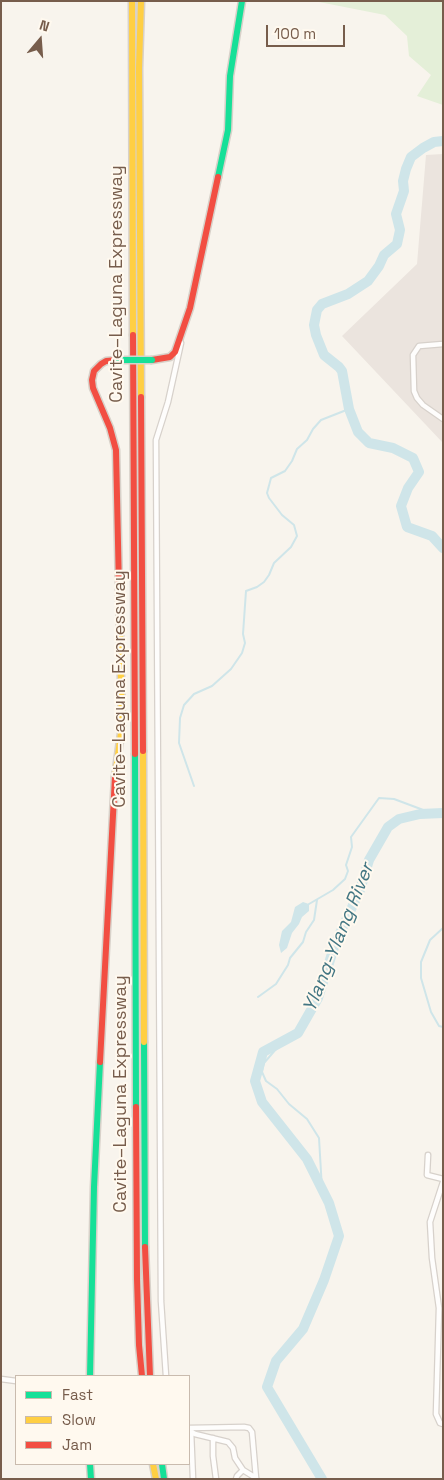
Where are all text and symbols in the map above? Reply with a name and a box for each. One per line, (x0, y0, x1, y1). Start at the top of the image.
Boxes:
north arrow (15, 15, 65, 65)
scale bar (269, 15, 348, 47)
text: N (37, 16, 52, 36)
text: 100 m (274, 24, 316, 43)
street label: Cavite–Laguna Expressway (106, 165, 128, 403)
street label: Cavite–Laguna Expressway (109, 570, 131, 808)
water label: Ylang-Ylang River (299, 860, 379, 1016)
street label: Cavite–Laguna Expressway (110, 975, 132, 1213)
legend (15, 1375, 190, 1465)
text: Fast (62, 1385, 93, 1404)
text: Slow (62, 1410, 96, 1429)
text: Jam (62, 1435, 92, 1454)

